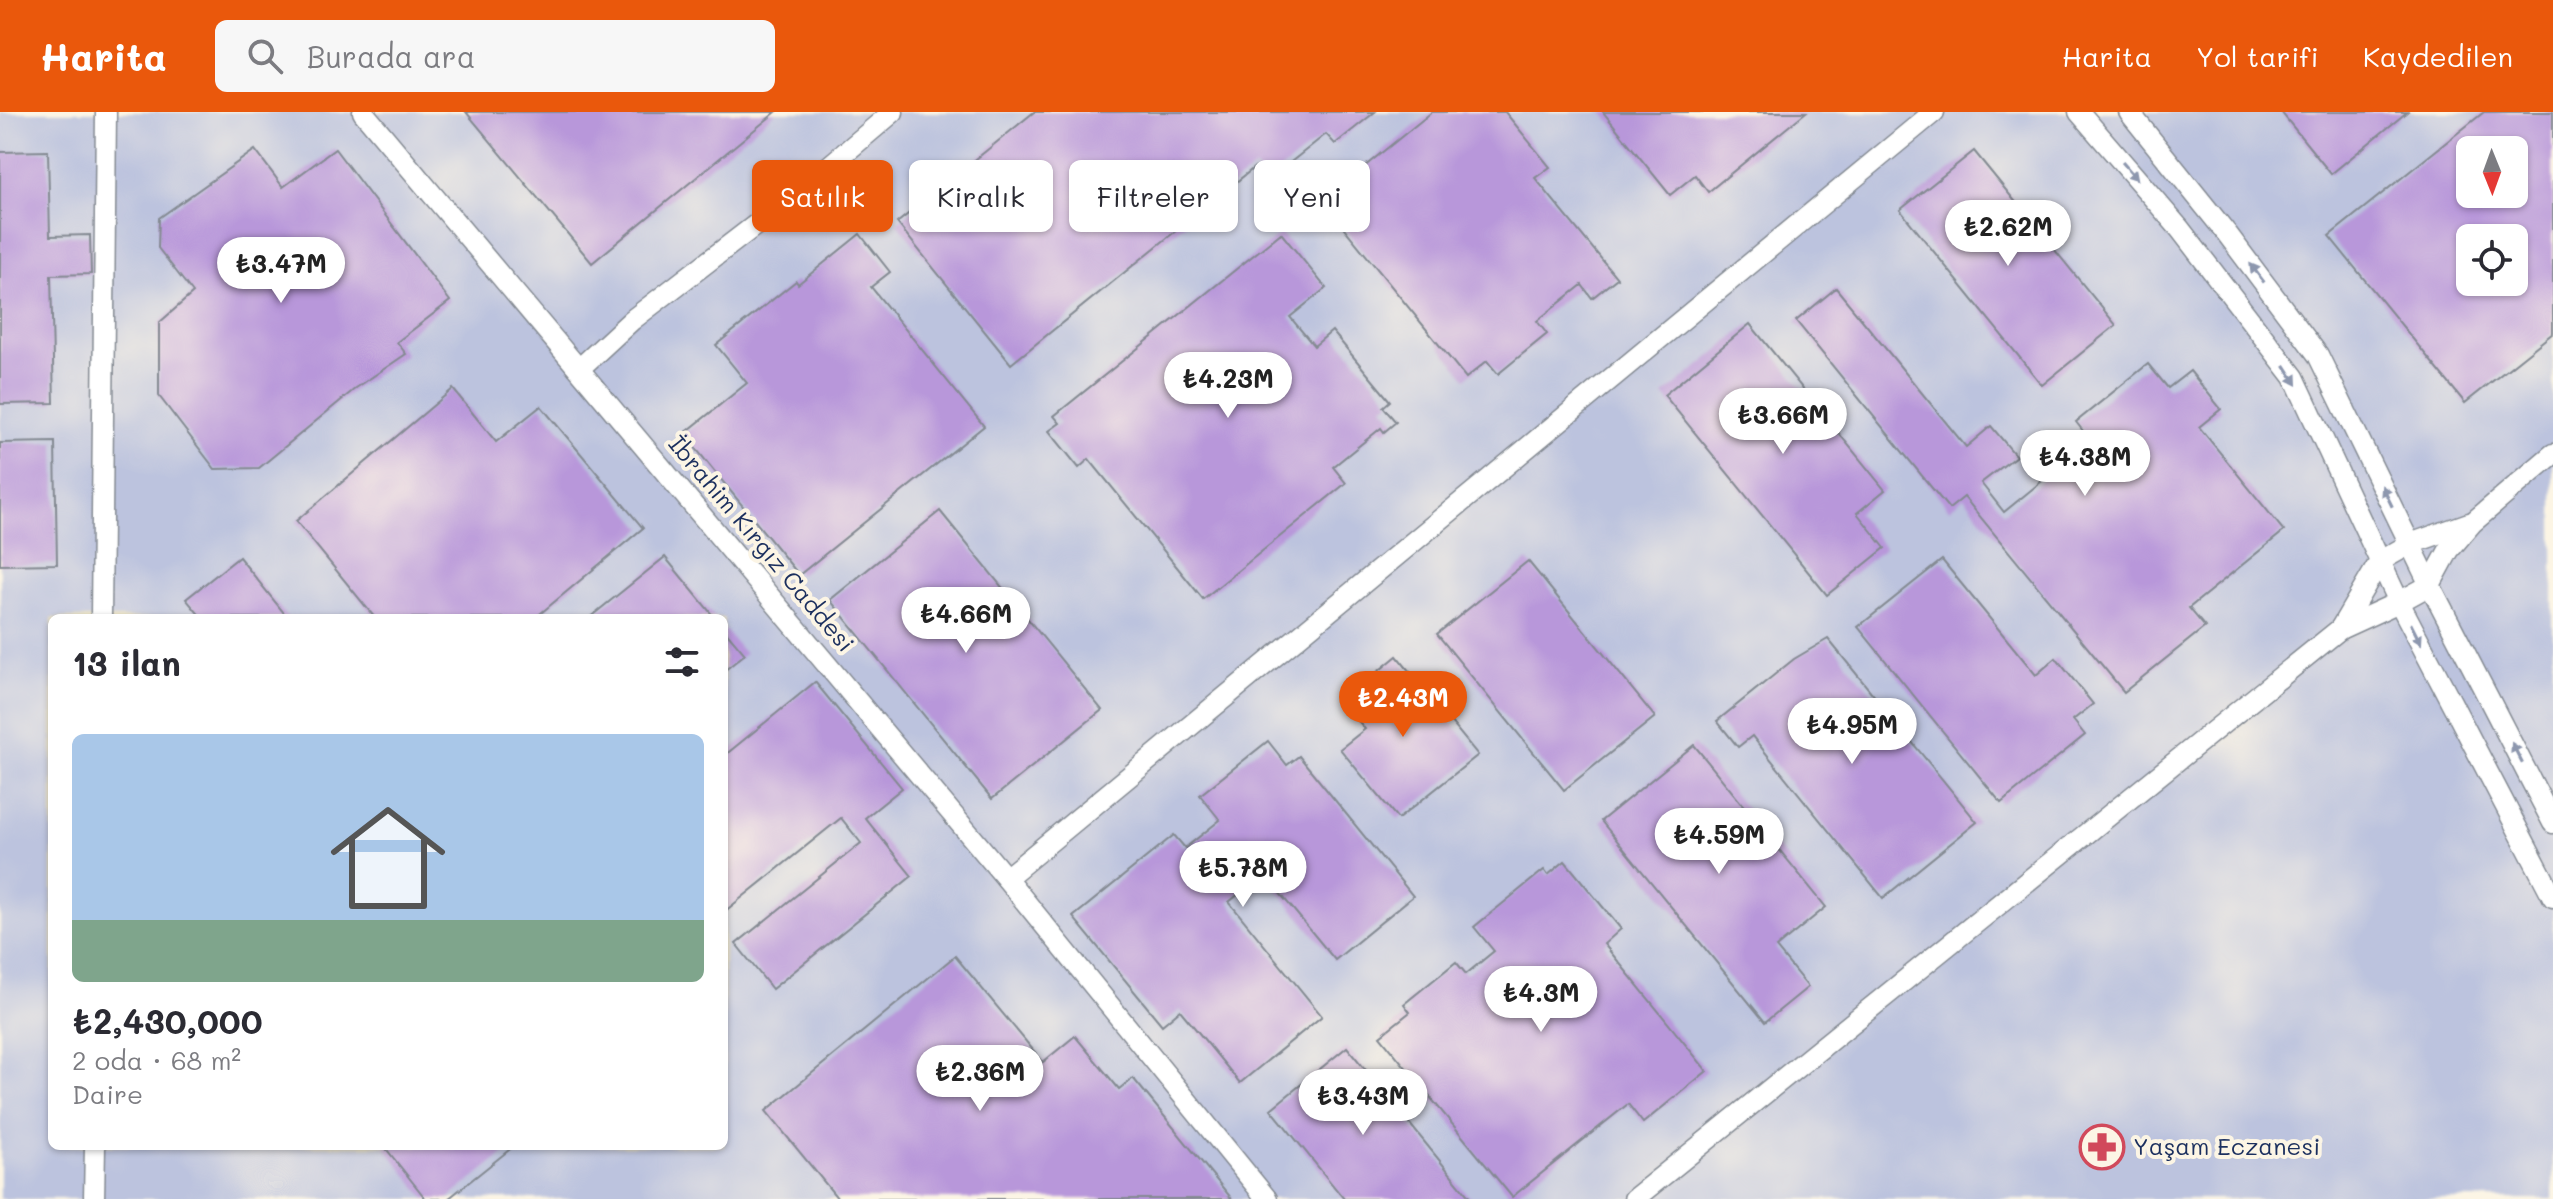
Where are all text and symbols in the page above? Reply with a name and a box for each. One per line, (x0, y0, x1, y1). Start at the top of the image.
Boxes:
search box (215, 20, 775, 92)
text: Harita (40, 31, 167, 81)
icon: search (243, 34, 287, 78)
text: Burada ara (307, 36, 475, 76)
text: Harita (2062, 38, 2152, 74)
text: Yol tarifi (2196, 38, 2319, 74)
text: Kaydedilen (2363, 38, 2513, 74)
north arrow (2456, 136, 2528, 208)
map controls (2456, 136, 2528, 296)
chip: Satılık (752, 160, 893, 232)
chip: Kiralık (909, 160, 1053, 232)
chip: Filtreler (1069, 160, 1238, 232)
chip: Yeni (1254, 160, 1370, 232)
one-way arrow (2121, 161, 2138, 181)
pin: ₺2.62M (1943, 200, 2073, 268)
text: ₺2.62M (1963, 209, 2053, 243)
button: locate (2456, 224, 2528, 296)
pin: ₺3.47M (216, 237, 346, 305)
text: ₺3.47M (235, 246, 327, 280)
one-way arrow (2249, 263, 2265, 283)
pin: ₺4.23M (1163, 352, 1293, 420)
text: ₺4.23M (1182, 361, 1274, 395)
one-way arrow (2284, 364, 2298, 386)
pin: ₺3.66M (1718, 388, 1848, 456)
text: ₺3.66M (1737, 397, 1829, 431)
street label: İbrahim Kırgız Caddesi (662, 428, 862, 658)
pin: ₺4.38M (2020, 430, 2150, 498)
text: ₺4.38M (2038, 439, 2132, 473)
one-way arrow (2380, 485, 2394, 508)
pin: ₺4.66M (901, 587, 1031, 655)
text: ₺4.66M (919, 596, 1013, 630)
one-way arrow (2410, 623, 2423, 646)
text: 13 ilan (72, 640, 181, 685)
icon: filters (660, 640, 704, 684)
pin: ₺2.43M (1338, 671, 1468, 739)
text: ₺2.43M (1357, 680, 1449, 714)
pin: ₺4.95M (1787, 698, 1917, 766)
text: ₺4.95M (1806, 707, 1898, 741)
one-way arrow (2511, 742, 2524, 765)
icon: home (316, 786, 460, 930)
pin: ₺4.59M (1654, 808, 1784, 876)
text: ₺4.59M (1673, 817, 1765, 851)
pin: ₺5.78M (1178, 841, 1308, 909)
text: ₺5.78M (1197, 850, 1289, 884)
pin: ₺4.3M (1485, 966, 1597, 1034)
text: ₺4.3M (1502, 975, 1580, 1009)
text: ₺2,430,000 (72, 998, 263, 1043)
text: 2 oda · 68 m² (72, 1043, 241, 1077)
pin: ₺2.36M (915, 1045, 1045, 1113)
text: ₺2.36M (934, 1054, 1026, 1088)
pin: ₺3.43M (1298, 1069, 1428, 1137)
text: Daire (72, 1077, 143, 1111)
text: ₺3.43M (1317, 1078, 1409, 1112)
pharmacy icon: Yaşam Eczanesi (2078, 1123, 2126, 1171)
place label: Yaşam Eczanesi (2133, 1130, 2320, 1161)

